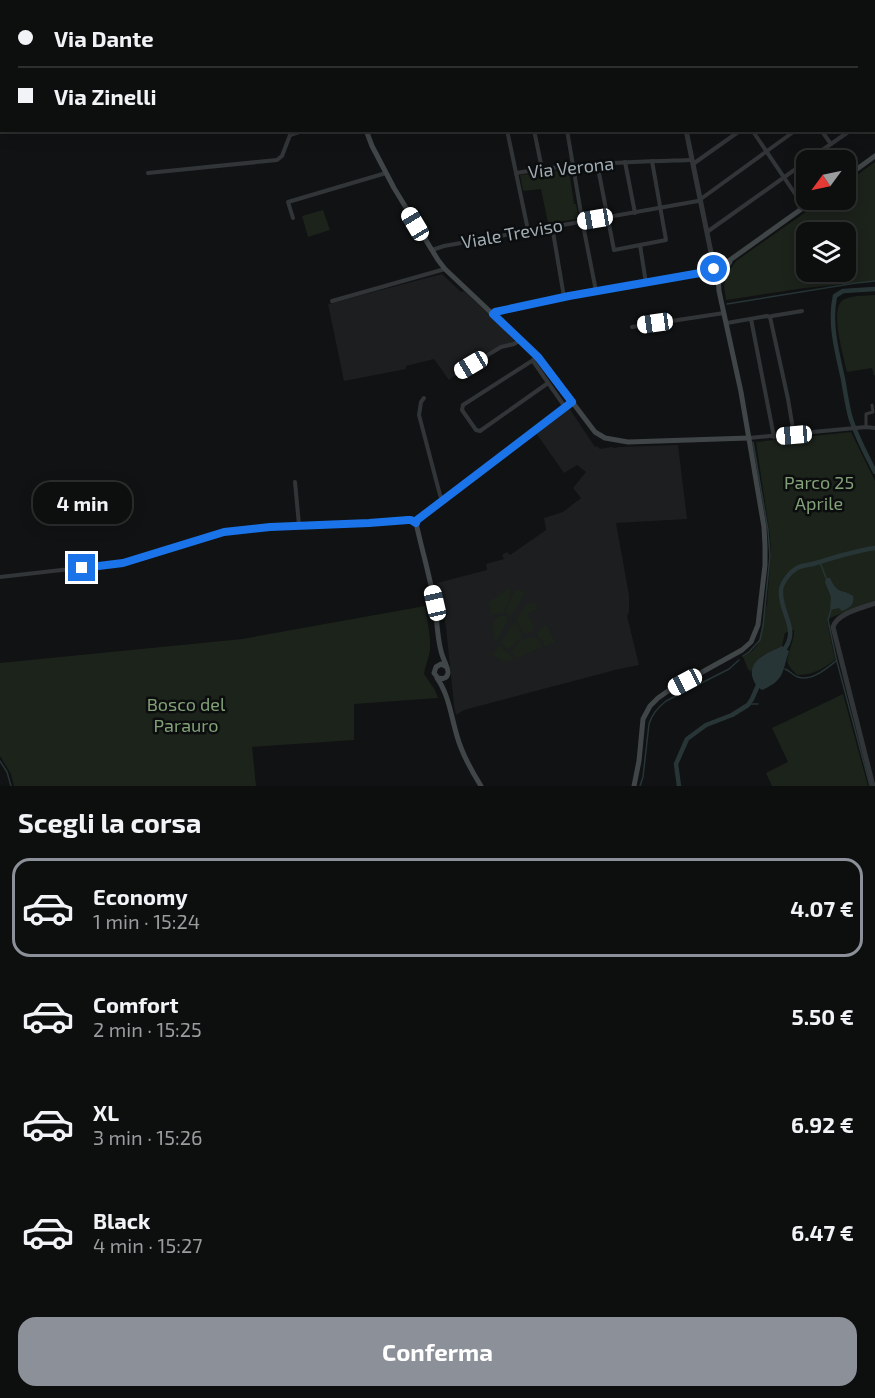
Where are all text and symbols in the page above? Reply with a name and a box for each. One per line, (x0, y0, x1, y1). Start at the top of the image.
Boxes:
text: Via Dante (54, 25, 154, 51)
text: Via Zinelli (54, 83, 157, 109)
north arrow (796, 150, 856, 210)
map controls (796, 150, 856, 282)
street label: Via Verona (527, 152, 615, 182)
car (398, 204, 432, 244)
car (576, 207, 614, 231)
street label: Viale Treviso (459, 213, 564, 253)
button: layers (796, 222, 856, 282)
route start (700, 255, 727, 282)
car (636, 312, 674, 334)
car (451, 348, 491, 382)
car (775, 424, 813, 446)
park label: Parco 25 Aprile (784, 471, 854, 514)
callout: 4 min (32, 481, 132, 523)
text: 4 min (56, 491, 109, 515)
route end (68, 554, 95, 581)
car (422, 583, 448, 623)
car (665, 666, 705, 698)
park label: Bosco del Parauro (147, 693, 226, 736)
text: Scegli la corsa (18, 806, 201, 838)
icon: car (21, 881, 75, 935)
text: Economy (93, 883, 188, 909)
text: 4.07 € (790, 895, 854, 921)
text: 1 min · 15:24 (93, 909, 200, 933)
icon: car (21, 989, 75, 1043)
text: Comfort (93, 991, 178, 1017)
text: 5.50 € (792, 1003, 854, 1029)
text: 2 min · 15:25 (93, 1017, 202, 1041)
icon: car (21, 1097, 75, 1151)
text: XL (93, 1099, 119, 1125)
text: 6.92 € (791, 1111, 854, 1137)
text: 3 min · 15:26 (93, 1125, 202, 1149)
icon: car (21, 1205, 75, 1259)
text: Black (93, 1207, 150, 1233)
text: 6.47 € (791, 1219, 854, 1245)
text: 4 min · 15:27 (93, 1233, 202, 1257)
button: Conferma (18, 1317, 857, 1386)

